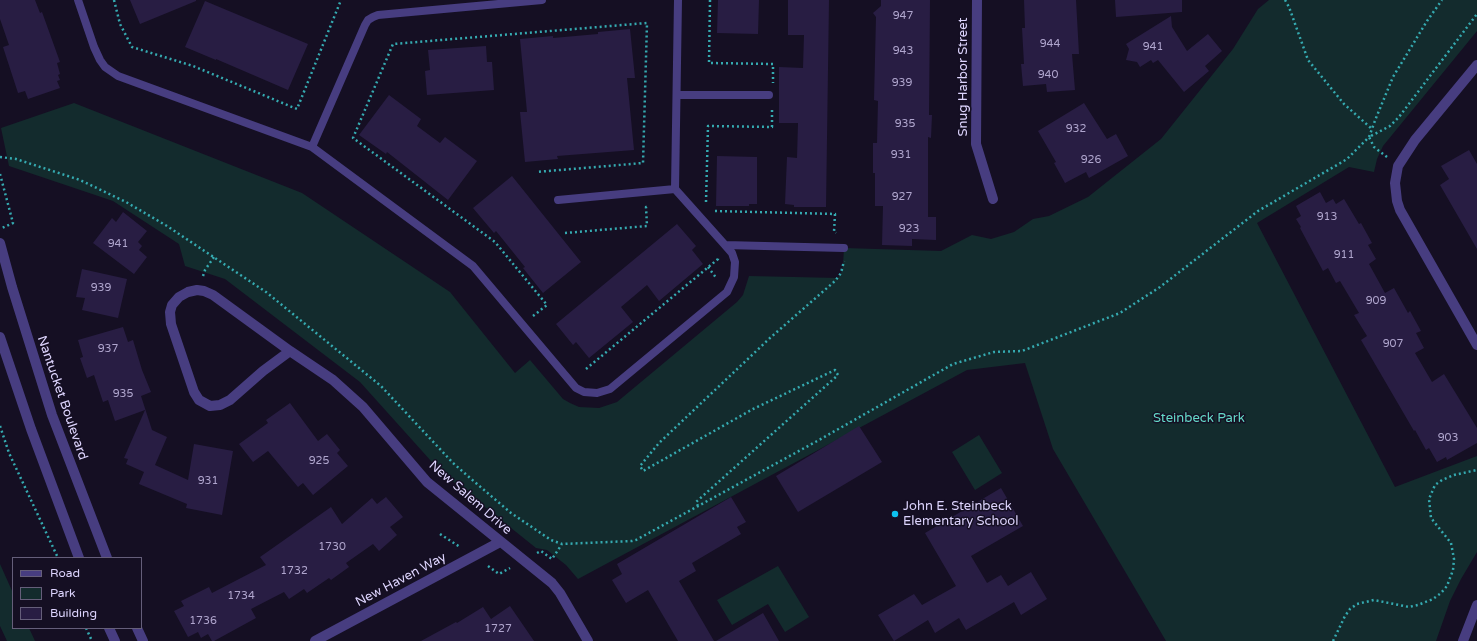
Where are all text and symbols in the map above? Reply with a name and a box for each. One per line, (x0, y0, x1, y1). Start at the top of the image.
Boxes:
house number: 947 (893, 9, 913, 23)
street label: Snug Harbor Street (956, 18, 972, 136)
house number: 944 (1040, 37, 1060, 51)
house number: 941 (1143, 40, 1163, 54)
house number: 943 (893, 44, 913, 58)
house number: 940 (1038, 68, 1058, 82)
house number: 939 (892, 76, 912, 90)
house number: 935 (895, 117, 915, 131)
house number: 932 (1066, 122, 1086, 136)
house number: 931 (891, 148, 911, 162)
house number: 926 (1081, 153, 1101, 167)
house number: 927 (892, 190, 912, 204)
house number: 913 (1317, 210, 1337, 224)
house number: 923 (899, 222, 919, 236)
house number: 941 (108, 237, 128, 251)
house number: 911 (1334, 248, 1354, 262)
house number: 939 (91, 281, 111, 295)
house number: 909 (1366, 294, 1386, 308)
street label: Nantucket Boulevard (33, 334, 91, 462)
house number: 907 (1383, 337, 1403, 351)
house number: 937 (98, 342, 118, 356)
house number: 935 (113, 387, 133, 401)
park label: Steinbeck Park (1153, 411, 1245, 427)
house number: 903 (1438, 431, 1458, 445)
house number: 925 (309, 454, 329, 468)
street label: New Salem Drive (425, 458, 515, 538)
house number: 931 (198, 474, 218, 488)
place label: John E. Steinbeck Elementary School (903, 499, 1018, 530)
marker: John E. Steinbeck Elementary School (890, 509, 900, 519)
house number: 1730 (318, 540, 346, 554)
street label: New Haven Way (353, 550, 449, 610)
legend (12, 557, 142, 629)
house number: 1732 (280, 564, 308, 578)
text: Road (50, 566, 80, 580)
text: Park (50, 586, 76, 600)
house number: 1734 (227, 589, 255, 603)
text: Building (50, 606, 97, 620)
house number: 1736 (189, 614, 217, 628)
house number: 1727 (484, 622, 512, 636)

